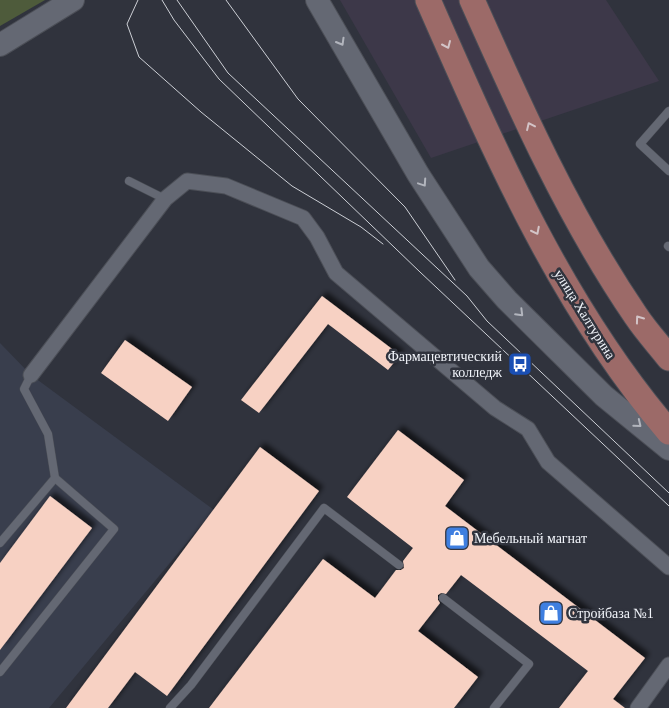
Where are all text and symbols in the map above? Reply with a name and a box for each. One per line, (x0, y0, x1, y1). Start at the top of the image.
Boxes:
one-way arrow (335, 37, 345, 46)
one-way arrow (441, 40, 452, 49)
one-way arrow (525, 122, 536, 131)
one-way arrow (417, 177, 426, 186)
one-way arrow (530, 225, 540, 234)
street label: улица Халтурина (551, 267, 619, 362)
one-way arrow (514, 307, 523, 316)
one-way arrow (636, 315, 645, 325)
place label: Фармацевтический колледж (388, 349, 502, 380)
bus stop icon: Фармацевтический колледж (507, 351, 533, 377)
one-way arrow (633, 418, 642, 427)
shop icon: Мебельный магнат (444, 525, 470, 551)
place label: Мебельный магнат (474, 531, 587, 546)
shop icon: Стройбаза №1 (538, 600, 564, 626)
place label: Стройбаза №1 (568, 606, 654, 621)

